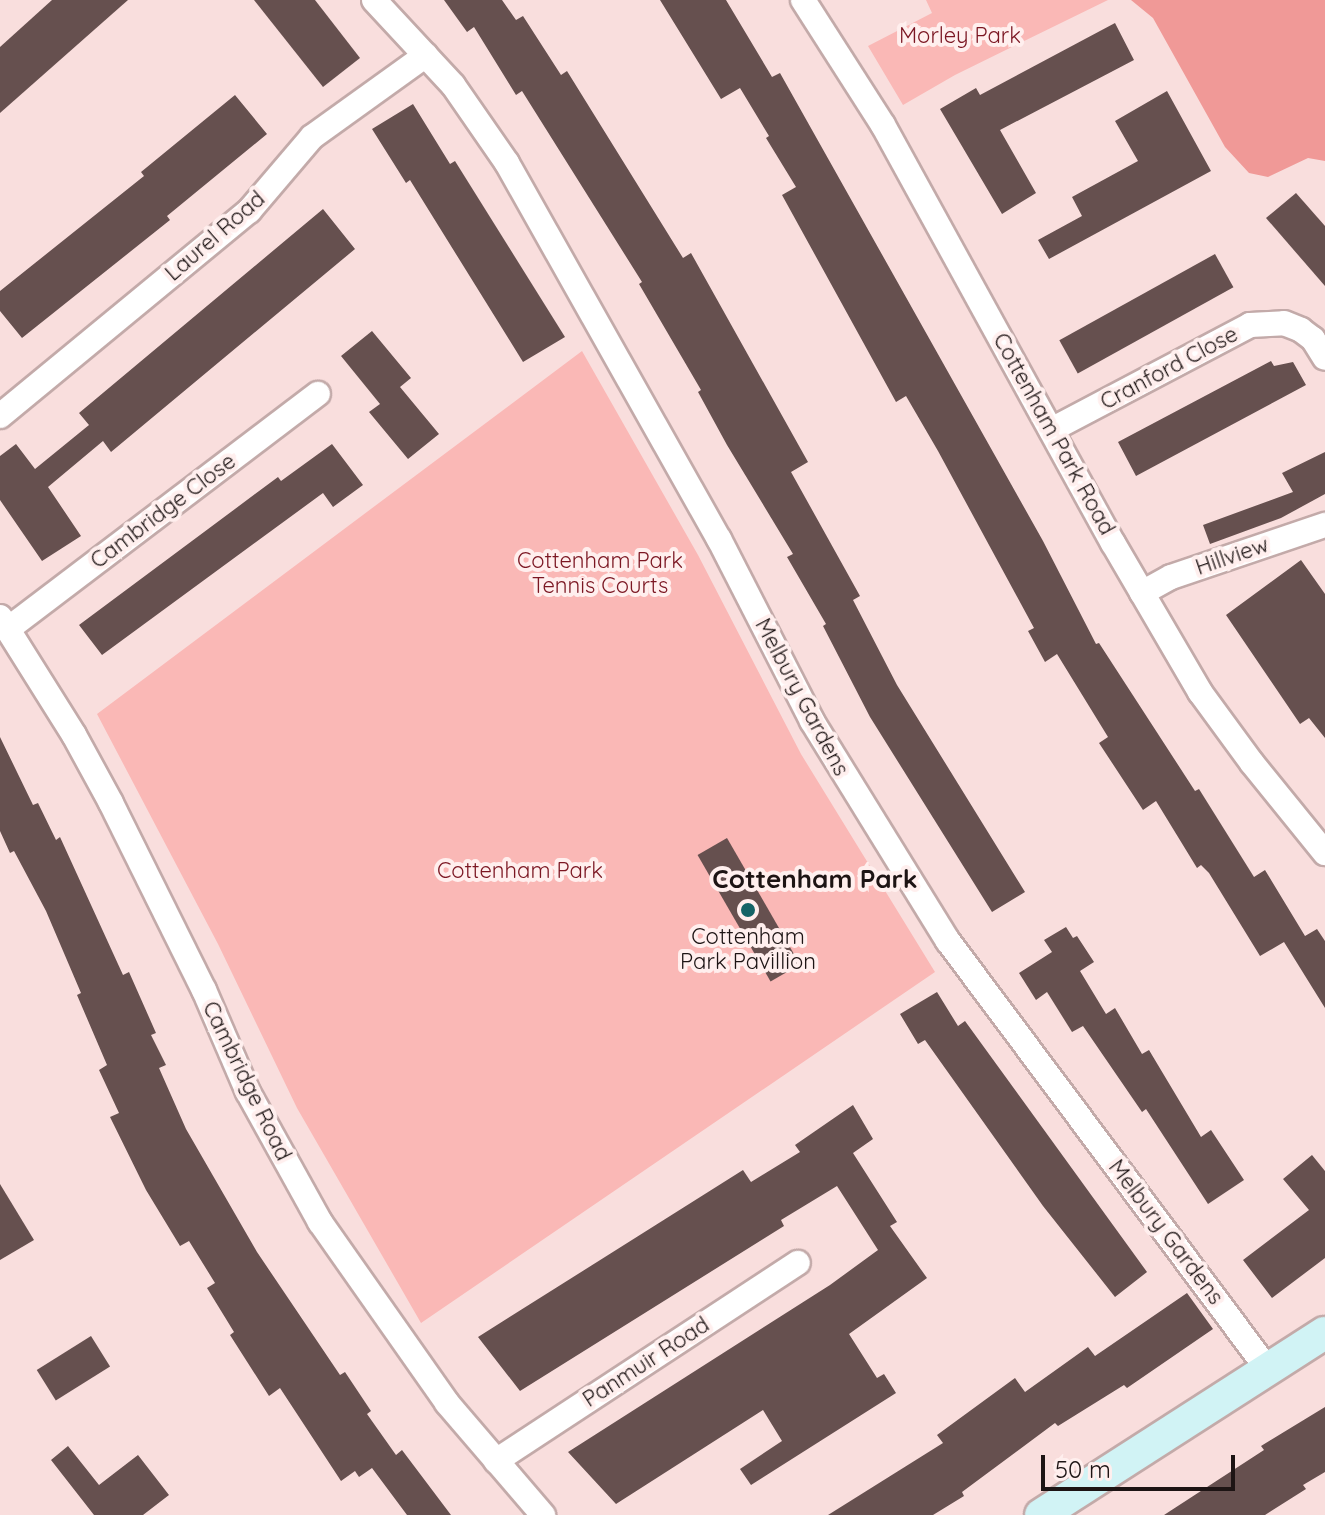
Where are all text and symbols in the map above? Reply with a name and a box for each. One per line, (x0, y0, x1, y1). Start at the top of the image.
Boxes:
park label: Morley Park (899, 23, 1021, 49)
street label: Laurel Road (160, 186, 270, 286)
street label: Cranford Close (1096, 321, 1242, 415)
street label: Cottenham Park Road (988, 328, 1120, 540)
street label: Cambridge Close (85, 448, 241, 574)
street label: Hillview (1192, 531, 1272, 581)
park label: Cottenham Park Tennis Courts (517, 547, 683, 598)
street label: Melbury Gardens (749, 614, 855, 780)
park label: Cottenham Park (437, 858, 603, 884)
district label: Cottenham Park (712, 863, 918, 895)
marker: Cottenham Park Pavillion (739, 901, 757, 919)
place label: Cottenham Park Pavillion (680, 923, 816, 974)
street label: Cambridge Road (197, 997, 297, 1165)
street label: Melbury Gardens (1103, 1154, 1229, 1310)
street label: Panmuir Road (578, 1311, 714, 1413)
scale bar (1045, 1439, 1239, 1489)
text: 50 m (1055, 1454, 1111, 1484)

